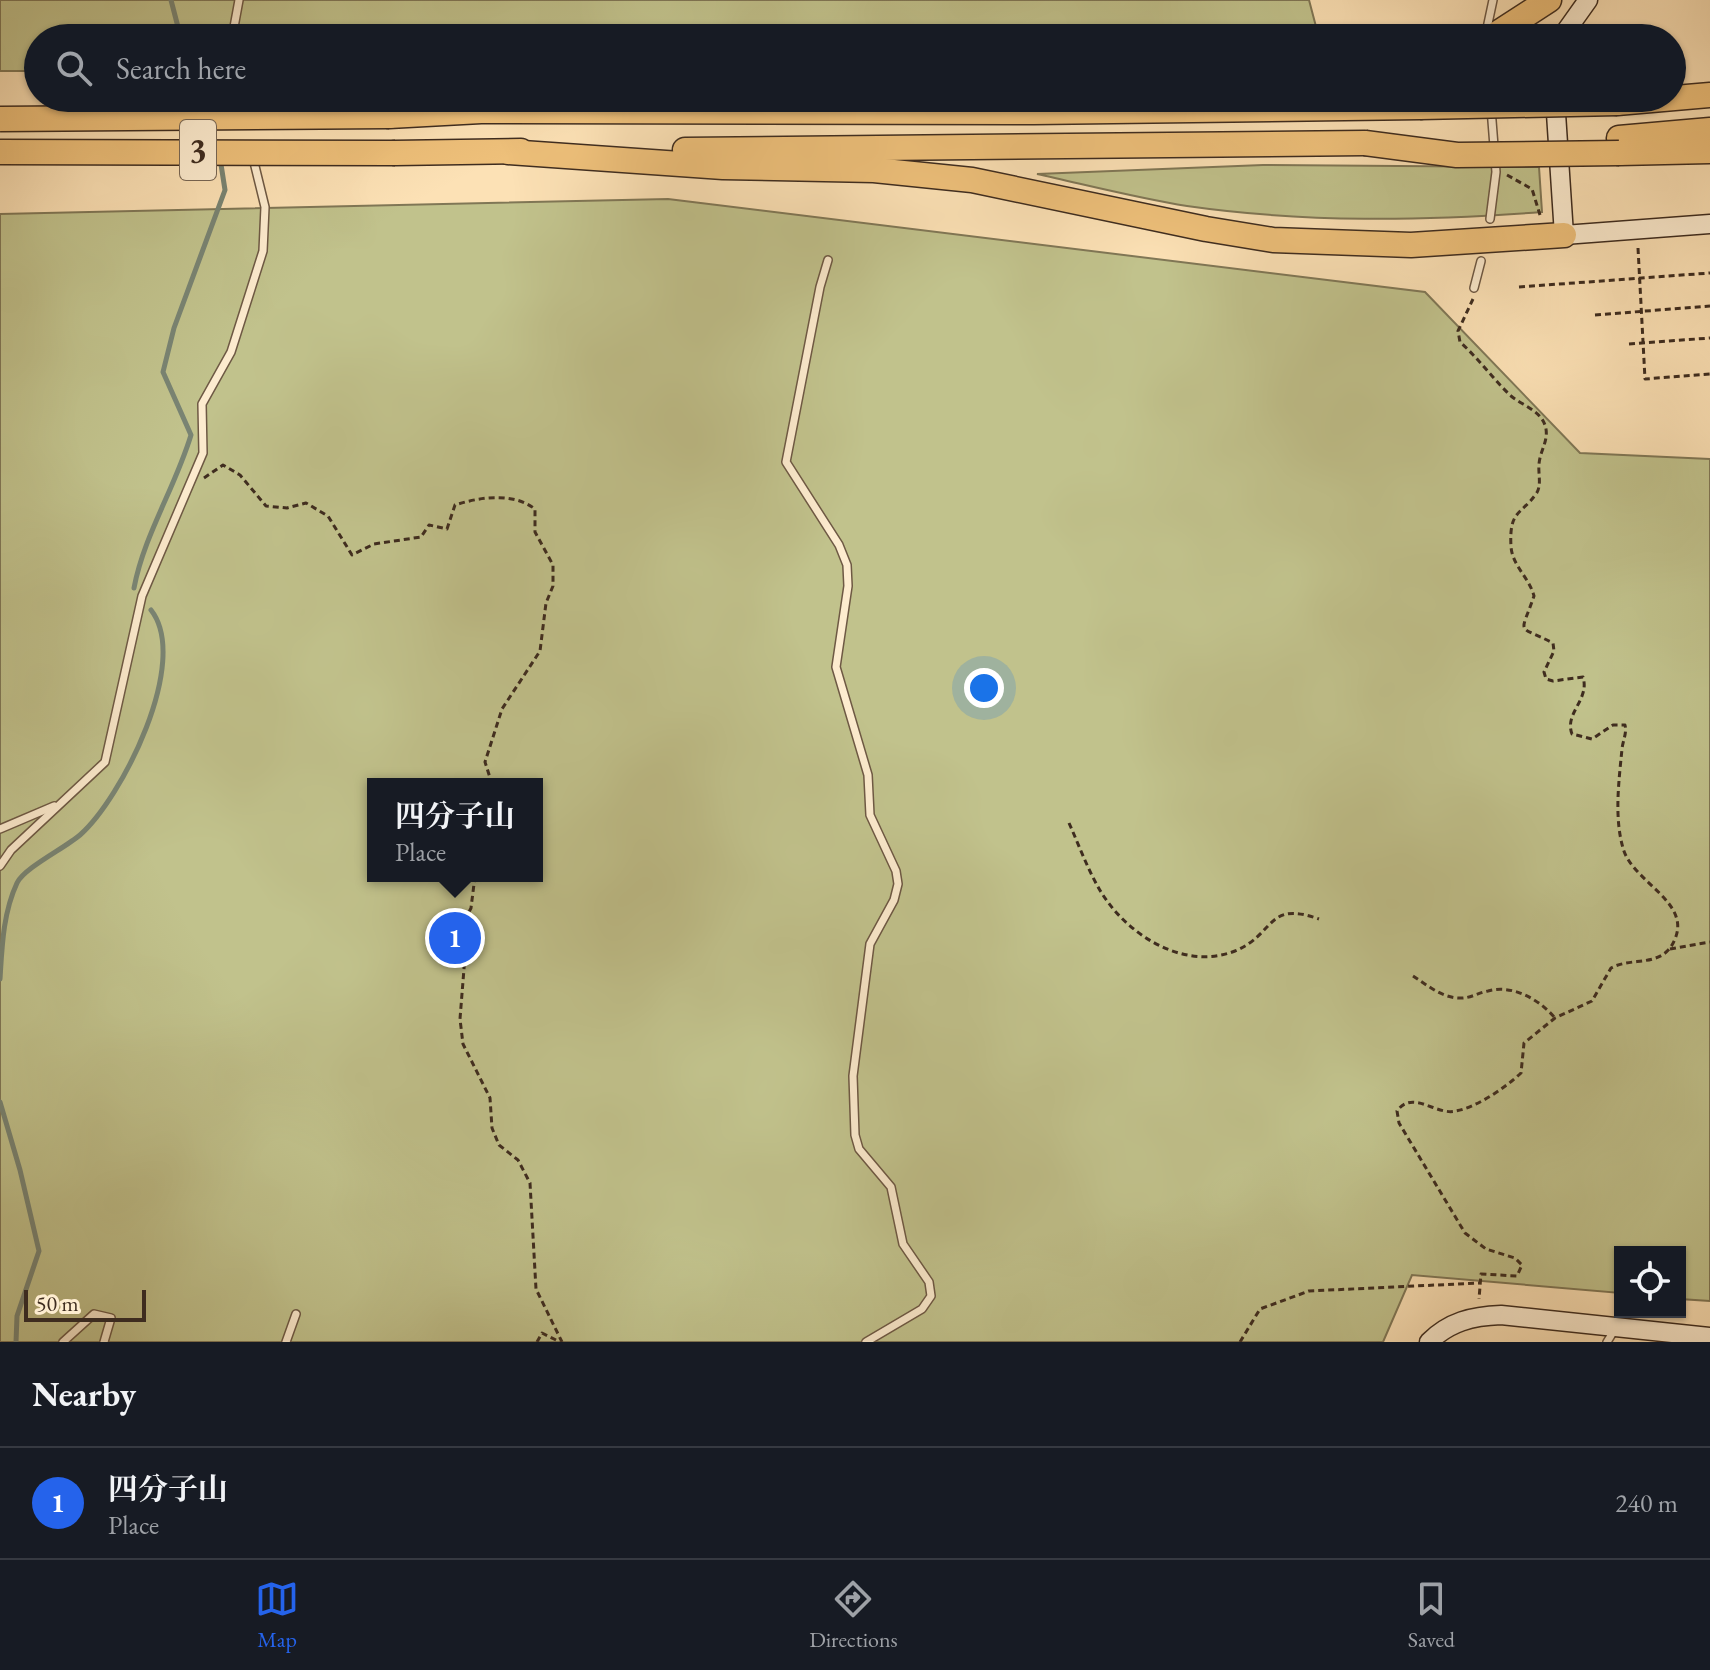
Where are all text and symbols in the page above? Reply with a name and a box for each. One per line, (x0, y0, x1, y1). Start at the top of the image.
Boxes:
search box (24, 24, 1686, 112)
icon: search (52, 46, 96, 90)
text: Search here (116, 49, 246, 88)
road number: 3 (180, 120, 216, 180)
your location (964, 668, 1004, 708)
popup (367, 778, 543, 882)
text: 四分子山 (395, 796, 515, 835)
text: Place (395, 835, 446, 869)
pin: 1 (429, 908, 481, 968)
map controls (1614, 1246, 1686, 1318)
button: locate (1614, 1246, 1686, 1318)
scale bar (24, 1286, 146, 1322)
text: 50 m (36, 1289, 79, 1318)
text: Nearby (32, 1372, 136, 1416)
text: 四分子山 (108, 1469, 228, 1508)
text: 1 (51, 1486, 65, 1520)
text: 240 m (1615, 1486, 1678, 1520)
text: Place (108, 1508, 159, 1542)
tab: Map (255, 1577, 299, 1654)
tab: Directions (809, 1577, 898, 1654)
tab: Saved (1408, 1577, 1455, 1654)

